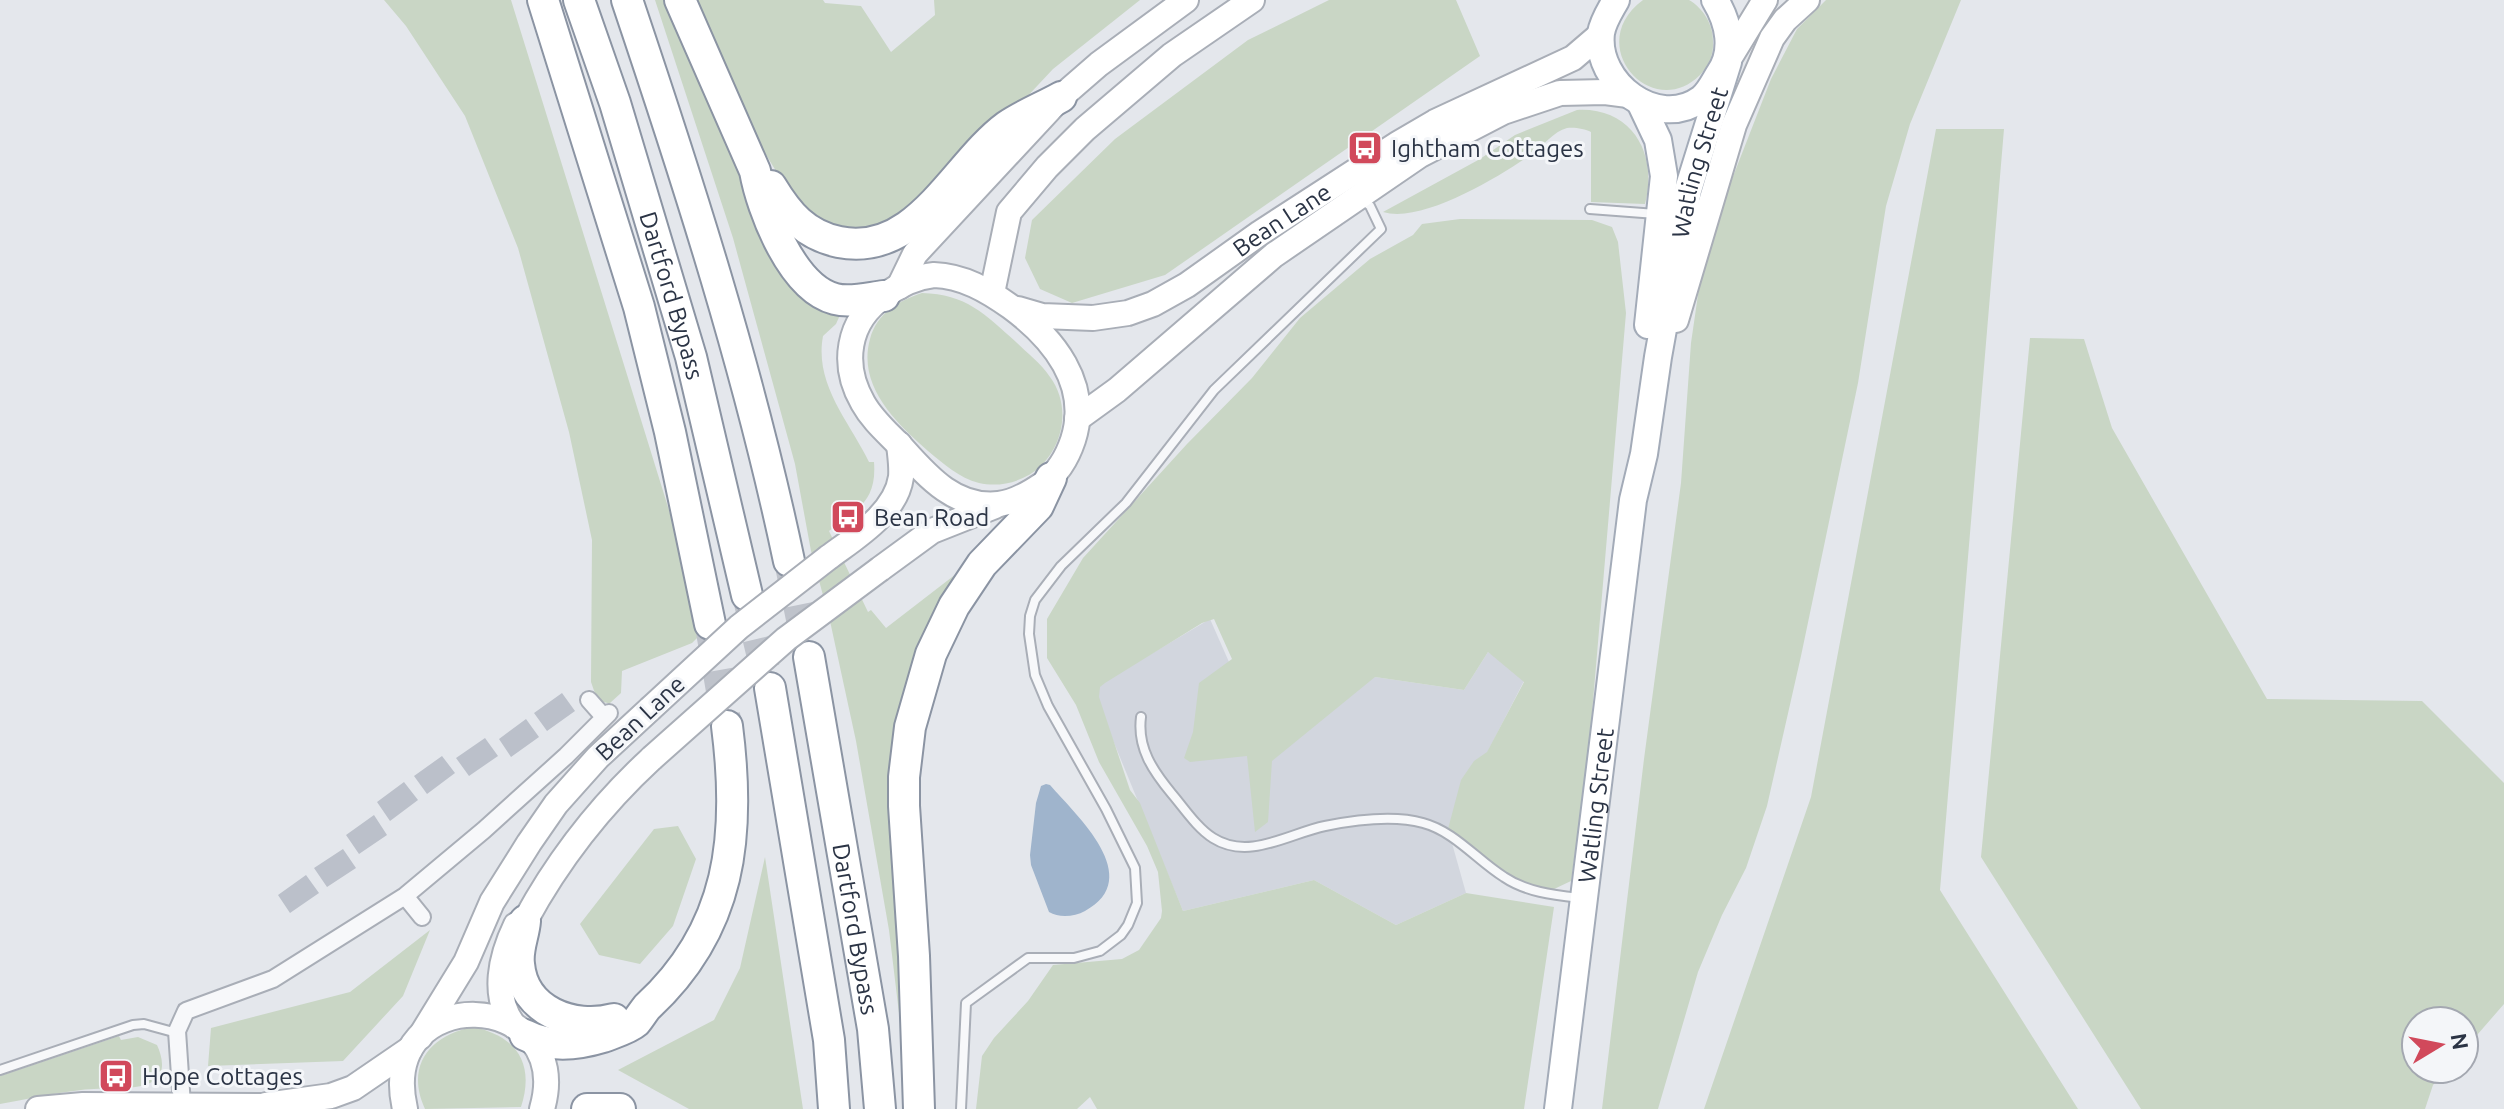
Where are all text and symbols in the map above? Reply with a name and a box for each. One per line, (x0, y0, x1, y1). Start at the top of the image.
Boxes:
street label: Watling Street (1666, 83, 1733, 240)
bus stop icon: Ightham Cottages (1346, 129, 1384, 167)
place label: Ightham Cottages (1391, 135, 1584, 162)
street label: Bean Lane (1227, 177, 1336, 262)
street label: Dartford Bypass (635, 208, 709, 382)
bus stop icon: Bean Road (829, 498, 867, 536)
place label: Bean Road (874, 504, 989, 531)
street label: Bean Lane (590, 670, 690, 766)
street label: Watling Street (1572, 726, 1618, 884)
street label: Dartford Bypass (828, 841, 884, 1017)
north arrow (2400, 1005, 2480, 1085)
text: N (2446, 1031, 2474, 1052)
bus stop icon: Hope Cottages (97, 1057, 135, 1095)
place label: Hope Cottages (142, 1063, 303, 1090)

